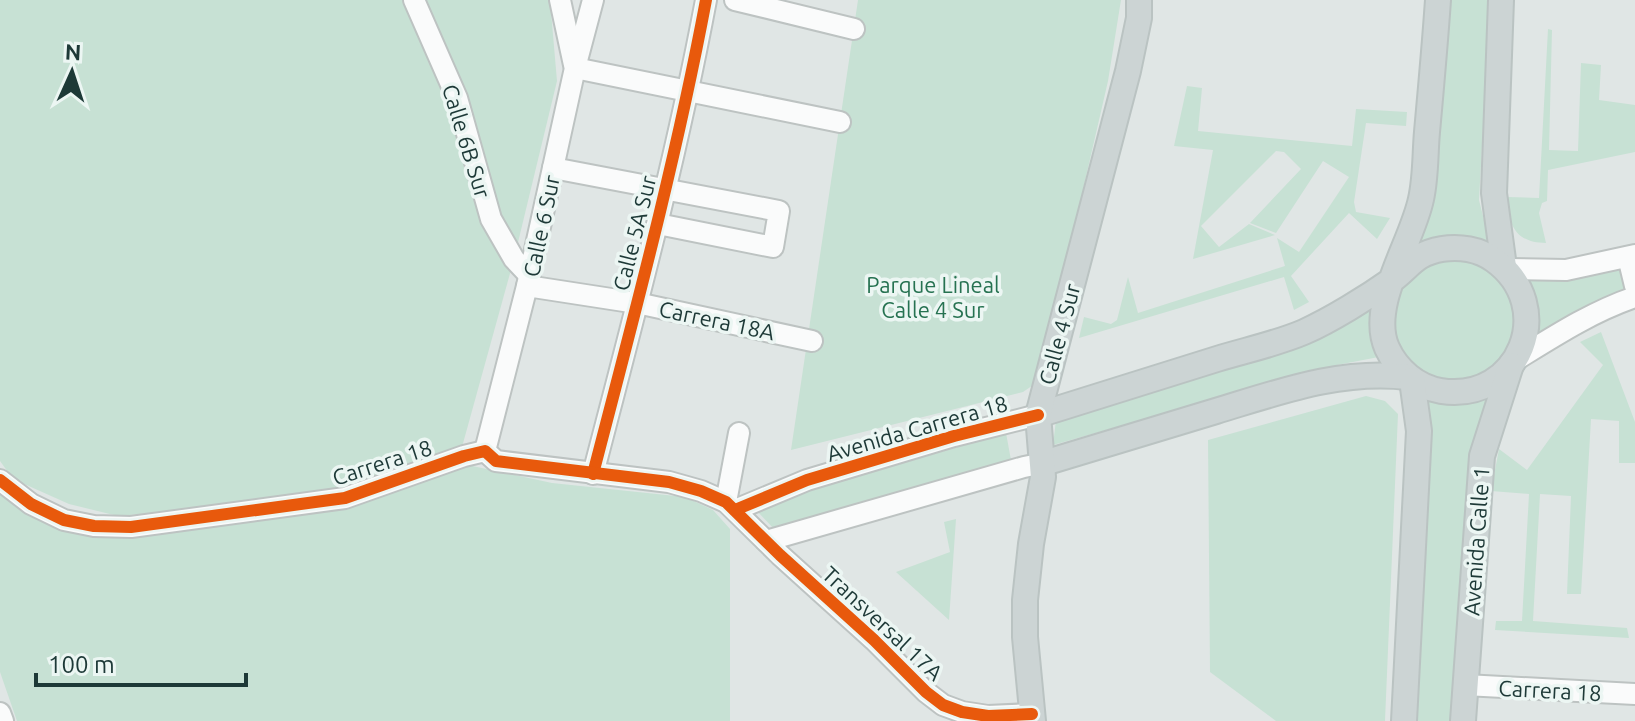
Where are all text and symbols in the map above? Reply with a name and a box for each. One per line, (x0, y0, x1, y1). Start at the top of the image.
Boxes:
north arrow (32, 32, 112, 112)
text: N (64, 39, 82, 64)
street label: Calle 6B Sur (438, 81, 496, 201)
street label: Calle 6 Sur (518, 172, 564, 279)
street label: Calle 5A Sur (608, 172, 661, 293)
park label: Parque Lineal Calle 4 Sur (866, 272, 1000, 322)
street label: Calle 4 Sur (1034, 280, 1085, 387)
street label: Carrera 18A (657, 296, 778, 345)
street label: Avenida Carrera 18 (824, 390, 1010, 466)
street label: Carrera 18 (329, 434, 435, 490)
street label: Avenida Calle 1 (1458, 465, 1494, 617)
street label: Transversal 17A (818, 561, 949, 686)
scale bar (36, 637, 246, 687)
text: 100 m (48, 651, 115, 678)
street label: Carrera 18 (1498, 675, 1602, 705)

